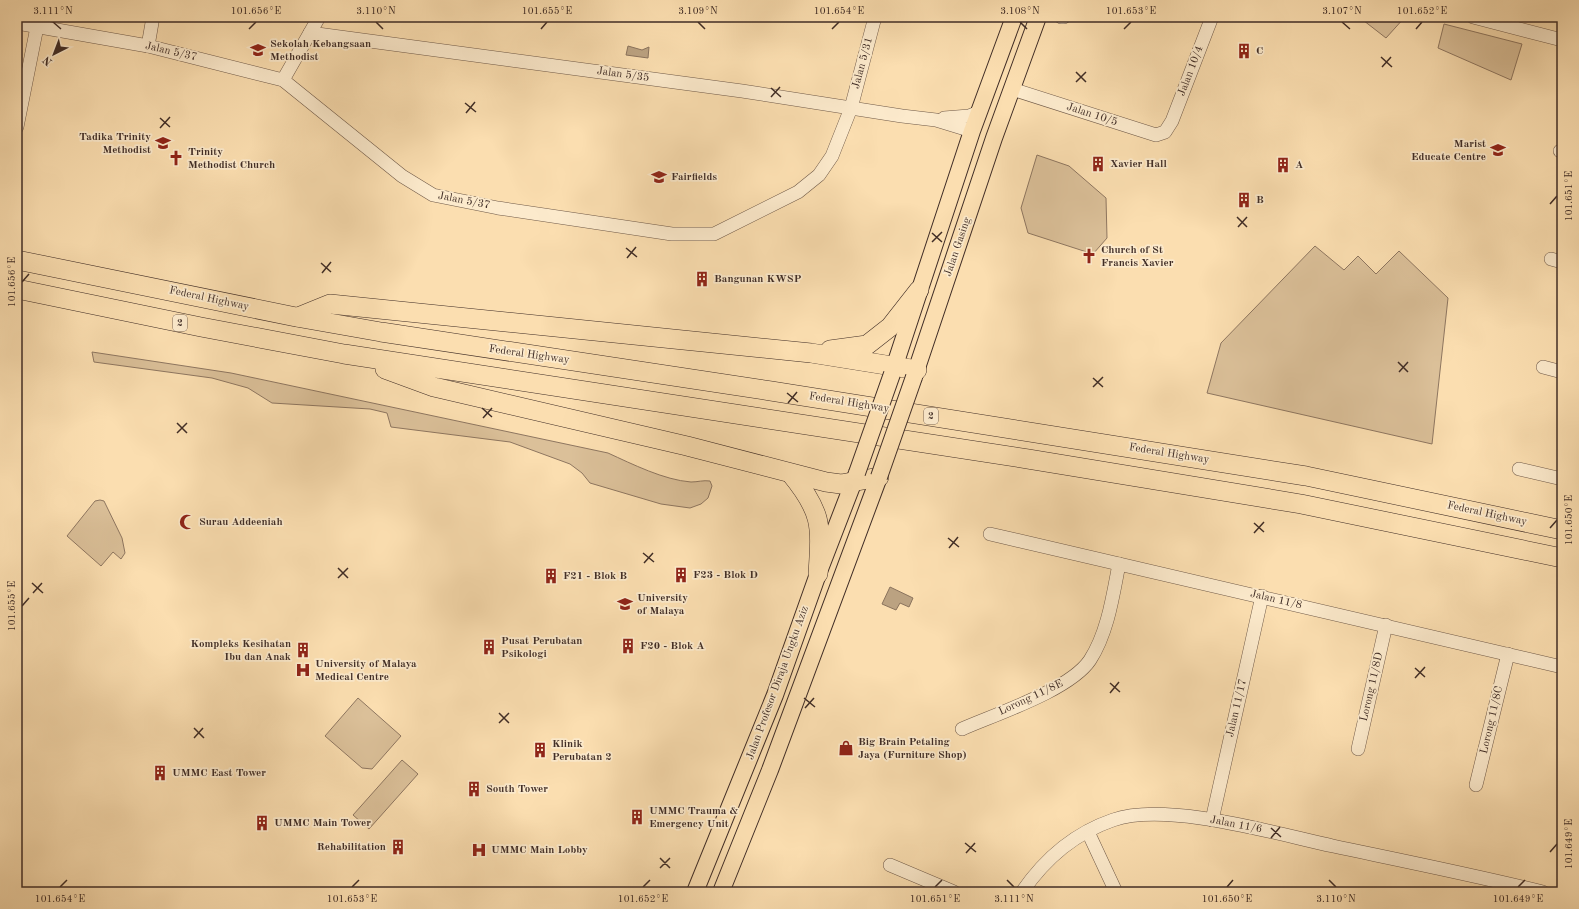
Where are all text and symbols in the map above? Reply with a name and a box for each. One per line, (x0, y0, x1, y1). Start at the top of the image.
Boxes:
text: 3.111°N (33, 6, 73, 16)
text: 101.656°E (231, 6, 281, 16)
text: 3.110°N (356, 6, 396, 16)
text: 101.655°E (522, 6, 572, 16)
text: 3.109°N (678, 6, 718, 16)
text: 101.654°E (814, 6, 864, 16)
text: 3.108°N (1000, 6, 1040, 16)
text: 101.653°E (1106, 6, 1156, 16)
text: 3.107°N (1322, 6, 1362, 16)
text: 101.652°E (1397, 6, 1447, 16)
north arrow (34, 34, 74, 74)
street label: Jalan 5/31 (851, 36, 875, 90)
place label: Sekolah Kebangsaan Methodist (270, 39, 371, 63)
street label: Jalan 5/37 (144, 41, 198, 63)
school or university icon: Sekolah Kebangsaan Methodist (249, 41, 267, 59)
building icon: C (1235, 42, 1253, 60)
street label: Jalan 10/4 (1176, 44, 1206, 98)
place label: C (1256, 46, 1263, 57)
text: N (41, 53, 55, 67)
street label: Jalan 5/35 (596, 66, 650, 84)
street label: Jalan 10/5 (1065, 102, 1119, 128)
place label: Tadika Trinity Methodist (79, 132, 151, 156)
school or university icon: Tadika Trinity Methodist (154, 134, 172, 152)
place label: Marist Educate Centre (1411, 139, 1486, 163)
school or university icon: Marist Educate Centre (1489, 141, 1507, 159)
place label: Trinity Methodist Church (188, 147, 275, 171)
church icon: Trinity Methodist Church (167, 149, 185, 167)
building icon: Xavier Hall (1089, 155, 1107, 173)
building icon: A (1274, 156, 1292, 174)
place label: Xavier Hall (1110, 159, 1167, 170)
place label: A (1295, 160, 1304, 171)
school or university icon: Fairfields (650, 168, 668, 186)
text: 101.651°E (1564, 171, 1574, 221)
place label: Fairfields (671, 172, 717, 183)
street label: Jalan 5/37 (437, 191, 491, 211)
building icon: B (1235, 191, 1253, 209)
place label: B (1256, 195, 1264, 206)
street label: Jalan Gasing (943, 216, 973, 278)
place label: Church of St Francis Xavier (1101, 245, 1174, 269)
church icon: Church of St Francis Xavier (1080, 247, 1098, 265)
text: 101.656°E (7, 257, 17, 307)
building icon: Bangunan KWSP (693, 270, 711, 288)
place label: Bangunan KWSP (714, 274, 802, 285)
street label: Federal Highway (168, 285, 250, 313)
road number: 2 (173, 315, 187, 331)
street label: Federal Highway (488, 344, 570, 366)
street label: Federal Highway (808, 391, 890, 415)
road number: 2 (924, 408, 938, 424)
street label: Federal Highway (1128, 442, 1210, 466)
text: 101.650°E (1564, 495, 1574, 545)
street label: Federal Highway (1446, 500, 1528, 528)
mosque icon: Surau Addeeniah (178, 513, 196, 531)
place label: Surau Addeeniah (199, 517, 283, 528)
building icon: F23 - Blok D (672, 566, 690, 584)
building icon: F21 - Blok B (542, 567, 560, 585)
place label: F23 - Blok D (693, 570, 758, 581)
place label: F21 - Blok B (563, 571, 627, 582)
text: 101.655°E (7, 581, 17, 631)
street label: Jalan 11/8 (1249, 589, 1303, 611)
place label: University of Malaya (637, 593, 688, 617)
school or university icon: University of Malaya (616, 595, 634, 613)
street label: Jalan Profesor Diraja Ungku Aziz (745, 605, 811, 761)
place label: Pusat Perubatan Psikologi (501, 636, 582, 660)
building icon: F20 - Blok A (619, 637, 637, 655)
building icon: Pusat Perubatan Psikologi (480, 638, 498, 656)
place label: Kompleks Kesihatan Ibu dan Anak (191, 639, 291, 663)
building icon: Kompleks Kesihatan Ibu dan Anak (294, 641, 312, 659)
place label: F20 - Blok A (640, 641, 705, 652)
street label: Lorong 11/8D (1359, 651, 1385, 723)
place label: University of Malaya Medical Centre (315, 659, 417, 683)
hospital icon: University of Malaya Medical Centre (294, 661, 312, 679)
street label: Lorong 11/8E (997, 678, 1065, 718)
street label: Jalan 11/17 (1225, 678, 1249, 738)
street label: Lorong 11/8C (1479, 685, 1505, 755)
place label: Big Brain Petaling Jaya (Furniture Shop) (858, 737, 967, 761)
place label: Klinik Perubatan 2 (552, 739, 612, 763)
shop icon: Big Brain Petaling Jaya (Furniture Shop) (837, 739, 855, 757)
building icon: Klinik Perubatan 2 (531, 741, 549, 759)
building icon: UMMC East Tower (151, 764, 169, 782)
place label: UMMC East Tower (172, 768, 266, 779)
building icon: South Tower (465, 780, 483, 798)
place label: South Tower (486, 784, 548, 795)
place label: UMMC Trauma & Emergency Unit (649, 806, 738, 830)
building icon: UMMC Trauma & Emergency Unit (628, 808, 646, 826)
building icon: UMMC Main Tower (253, 814, 271, 832)
street label: Jalan 11/6 (1209, 815, 1263, 835)
place label: UMMC Main Tower (274, 818, 371, 829)
text: 101.649°E (1564, 819, 1574, 869)
building icon: Rehabilitation (389, 838, 407, 856)
hospital icon: UMMC Main Lobby (470, 841, 488, 859)
place label: Rehabilitation (317, 842, 386, 853)
place label: UMMC Main Lobby (491, 845, 588, 856)
text: 101.654°E (35, 894, 85, 904)
text: 101.653°E (327, 894, 377, 904)
text: 101.652°E (618, 894, 668, 904)
text: 101.651°E (910, 894, 960, 904)
text: 3.111°N (994, 894, 1034, 904)
text: 101.650°E (1202, 894, 1252, 904)
text: 3.110°N (1316, 894, 1356, 904)
text: 101.649°E (1493, 894, 1543, 904)

